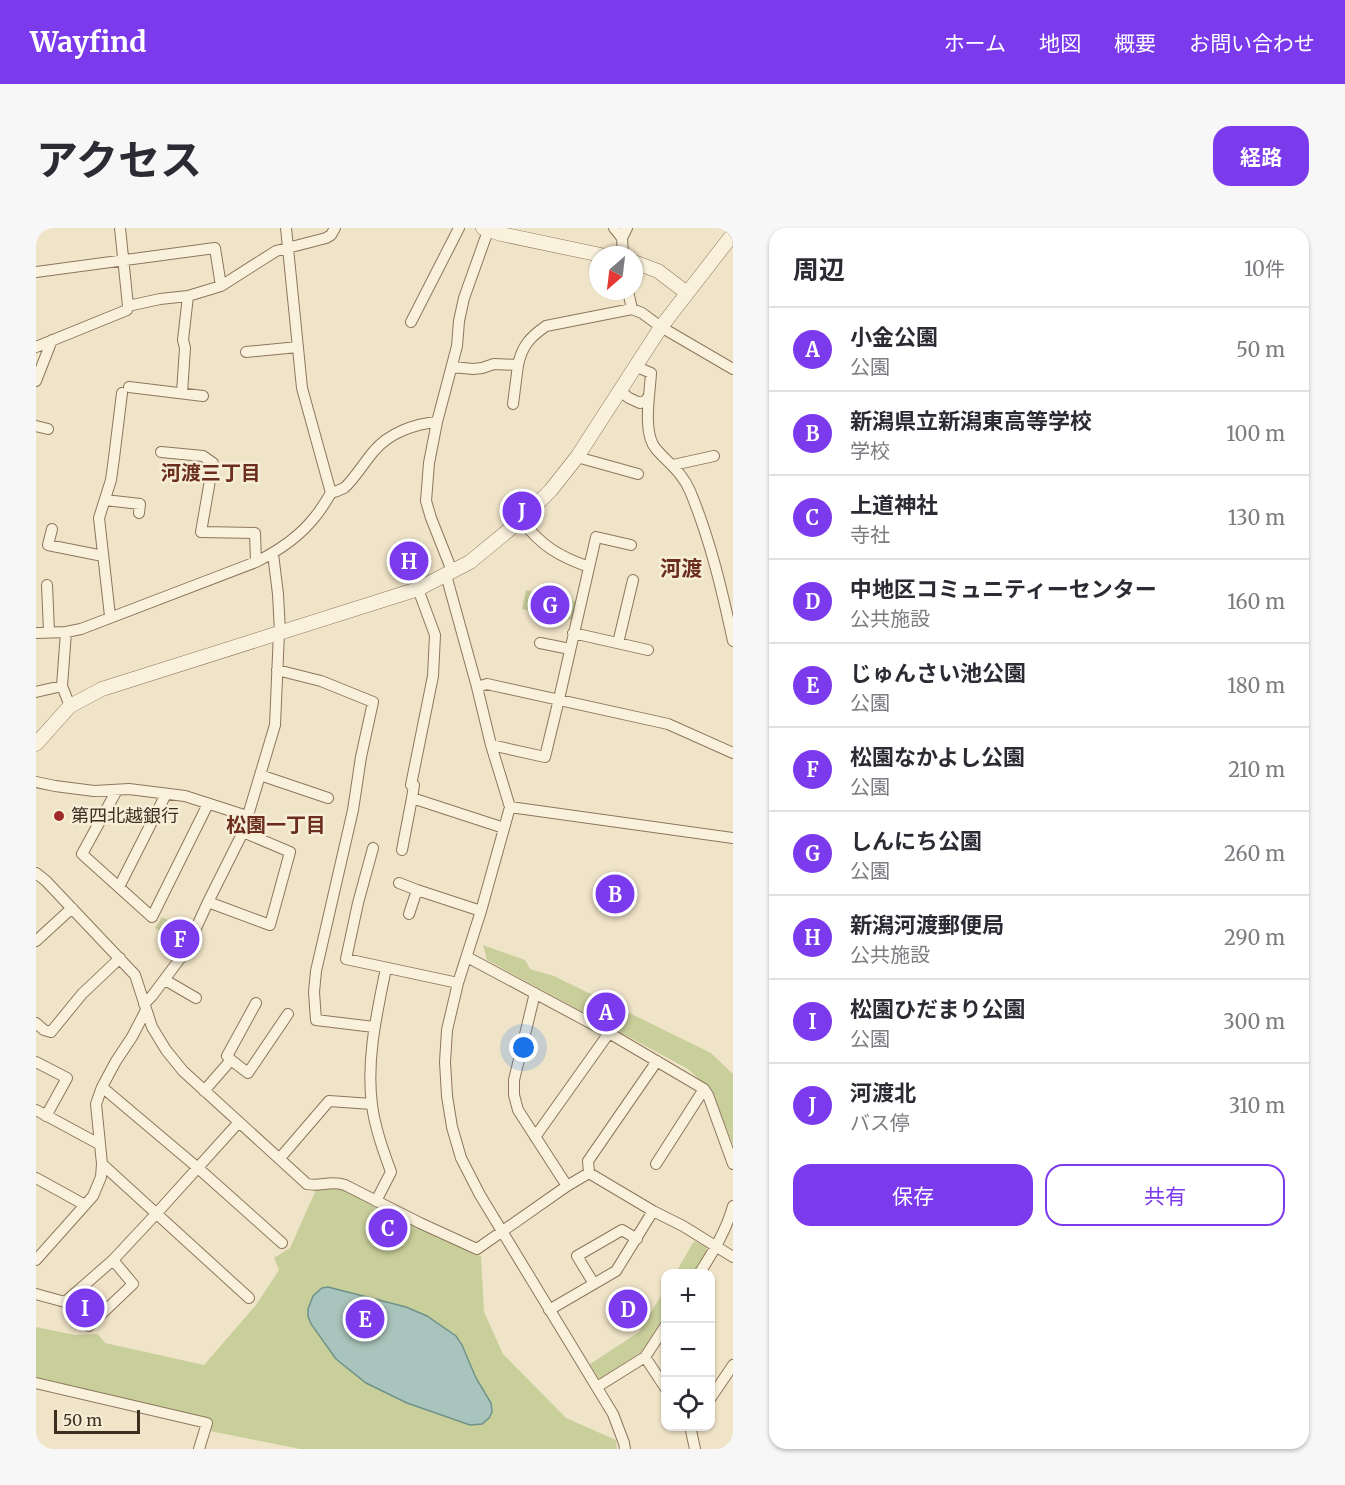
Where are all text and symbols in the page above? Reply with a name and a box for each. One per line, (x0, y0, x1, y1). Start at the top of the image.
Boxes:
text: Wayfind (30, 24, 146, 60)
text: ホーム (944, 30, 1006, 57)
text: 地図 (1039, 30, 1081, 57)
text: 概要 (1114, 30, 1156, 57)
text: お問い合わせ (1189, 30, 1315, 57)
button: 経路 (1213, 126, 1309, 186)
text: アクセス (36, 134, 202, 186)
north arrow (589, 246, 643, 300)
text: 周辺 (793, 253, 845, 286)
text: 10件 (1244, 256, 1285, 281)
text: 小金公園 (850, 323, 938, 351)
text: A (805, 337, 820, 362)
text: 50 m (1236, 337, 1285, 362)
text: 公園 (850, 354, 890, 379)
text: 新潟県立新潟東高等学校 (850, 407, 1092, 435)
text: B (806, 421, 819, 446)
text: 100 m (1226, 421, 1285, 446)
text: 学校 (850, 438, 890, 463)
district label: 河渡三丁目 (161, 460, 261, 485)
pin: J (502, 488, 542, 534)
text: 上道神社 (850, 491, 938, 519)
text: C (806, 505, 819, 530)
text: 130 m (1228, 505, 1285, 530)
text: 寺社 (850, 522, 890, 547)
pin: H (390, 538, 428, 584)
district label: 河渡 (660, 555, 702, 582)
text: 中地区コミュニティーセンター (850, 575, 1157, 603)
pin: G (530, 582, 570, 628)
text: D (805, 589, 820, 614)
text: 160 m (1227, 589, 1285, 614)
text: 公共施設 (850, 606, 930, 631)
text: じゅんさい池公園 (850, 659, 1026, 687)
text: E (806, 673, 819, 698)
text: 180 m (1227, 673, 1285, 698)
text: 公園 (850, 690, 890, 715)
text: 松園なかよし公園 (850, 743, 1025, 771)
text: F (806, 757, 819, 782)
text: 210 m (1228, 757, 1285, 782)
text: 公園 (850, 774, 890, 799)
place label: 第四北越銀行 (71, 804, 179, 827)
marker: 第四北越銀行 (52, 809, 66, 823)
district label: 松園一丁目 (226, 812, 326, 837)
text: しんにち公園 (850, 827, 982, 855)
text: G (805, 841, 820, 866)
text: 260 m (1224, 841, 1285, 866)
text: 公園 (850, 858, 890, 883)
pin: B (596, 872, 634, 916)
text: 新潟河渡郵便局 (850, 911, 1004, 939)
pin: F (160, 916, 200, 962)
text: H (804, 925, 821, 950)
text: 290 m (1224, 925, 1285, 950)
text: 公共施設 (850, 942, 930, 967)
pin: A (586, 990, 626, 1034)
text: 松園ひだまり公園 (850, 995, 1026, 1023)
text: I (809, 1009, 817, 1034)
text: 300 m (1223, 1009, 1285, 1034)
text: 公園 (850, 1026, 890, 1051)
your location (509, 1033, 538, 1062)
text: 河渡北 (850, 1079, 916, 1107)
text: J (809, 1093, 817, 1118)
text: 310 m (1229, 1093, 1285, 1118)
text: バス停 (850, 1110, 910, 1135)
button: 保存 (793, 1164, 1033, 1226)
button: 共有 (1045, 1164, 1285, 1226)
pin: C (368, 1206, 408, 1250)
map controls (661, 1269, 715, 1431)
button: + (661, 1269, 715, 1323)
pin: I (65, 1286, 104, 1330)
pin: D (608, 1286, 648, 1332)
pin: E (346, 1296, 384, 1342)
button: − (661, 1323, 715, 1377)
button: locate (661, 1377, 715, 1431)
scale bar (54, 1407, 140, 1434)
text: 50 m (63, 1410, 102, 1430)

